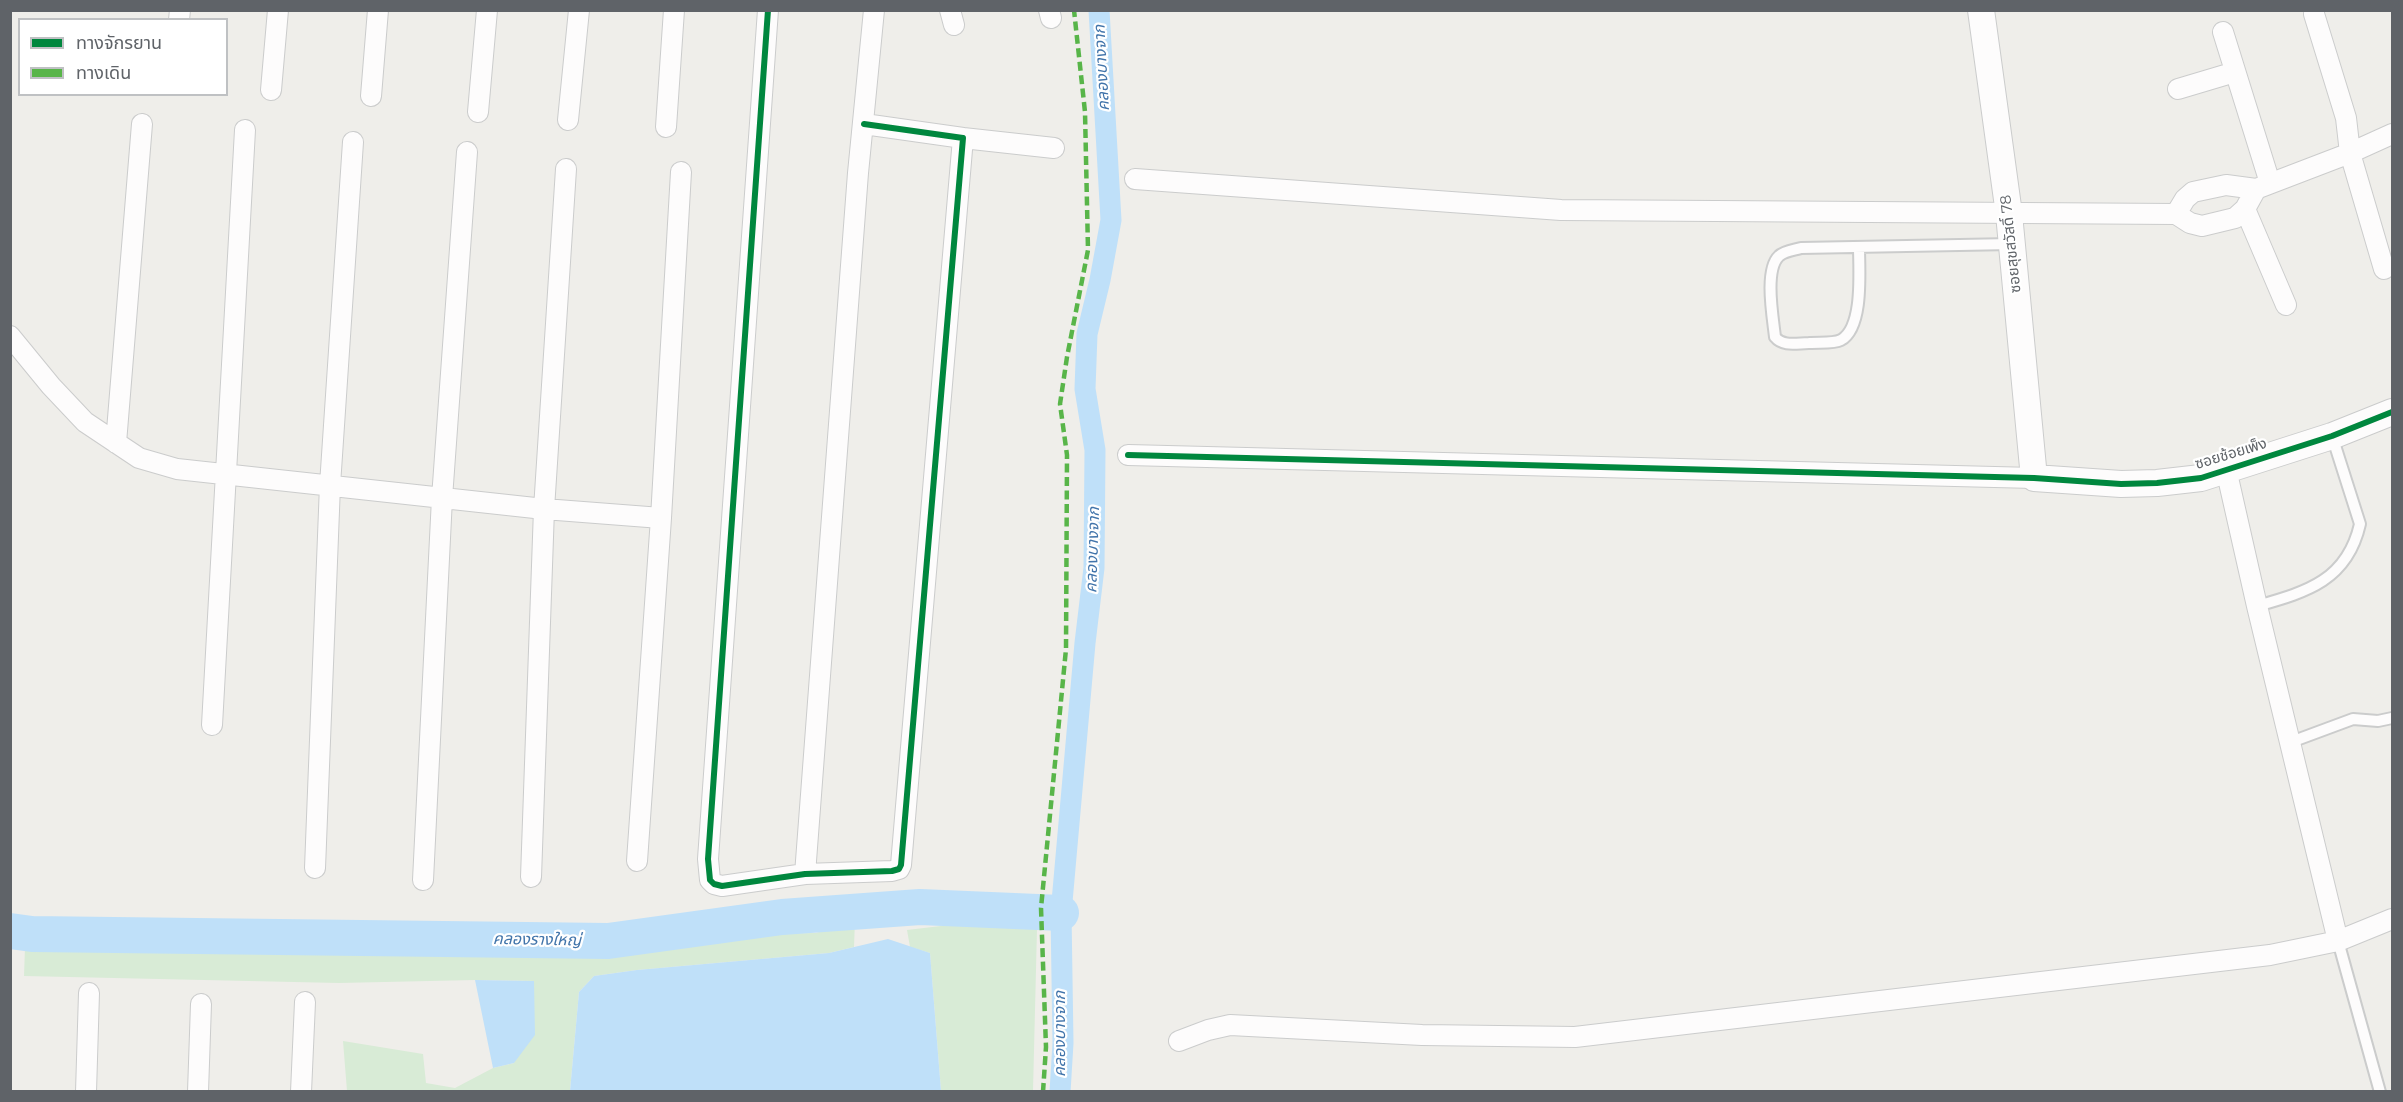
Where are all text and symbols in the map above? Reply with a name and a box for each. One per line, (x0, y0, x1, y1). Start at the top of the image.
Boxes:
legend (18, 18, 228, 96)
water label: คลองบางจาก (1090, 25, 1114, 111)
text: ทางจักรยาน (76, 32, 162, 54)
text: ทางเดิน (76, 62, 131, 84)
street label: ซอยสุขสวัสดิ์ 78 (1997, 194, 2025, 294)
street label: ซอยช้อยเพ็ง (2193, 435, 2269, 473)
water label: คลองบางจาก (1082, 507, 1104, 593)
water label: คลองรางใหญ่ (493, 930, 581, 950)
water label: คลองบางจาก (1050, 991, 1070, 1077)

